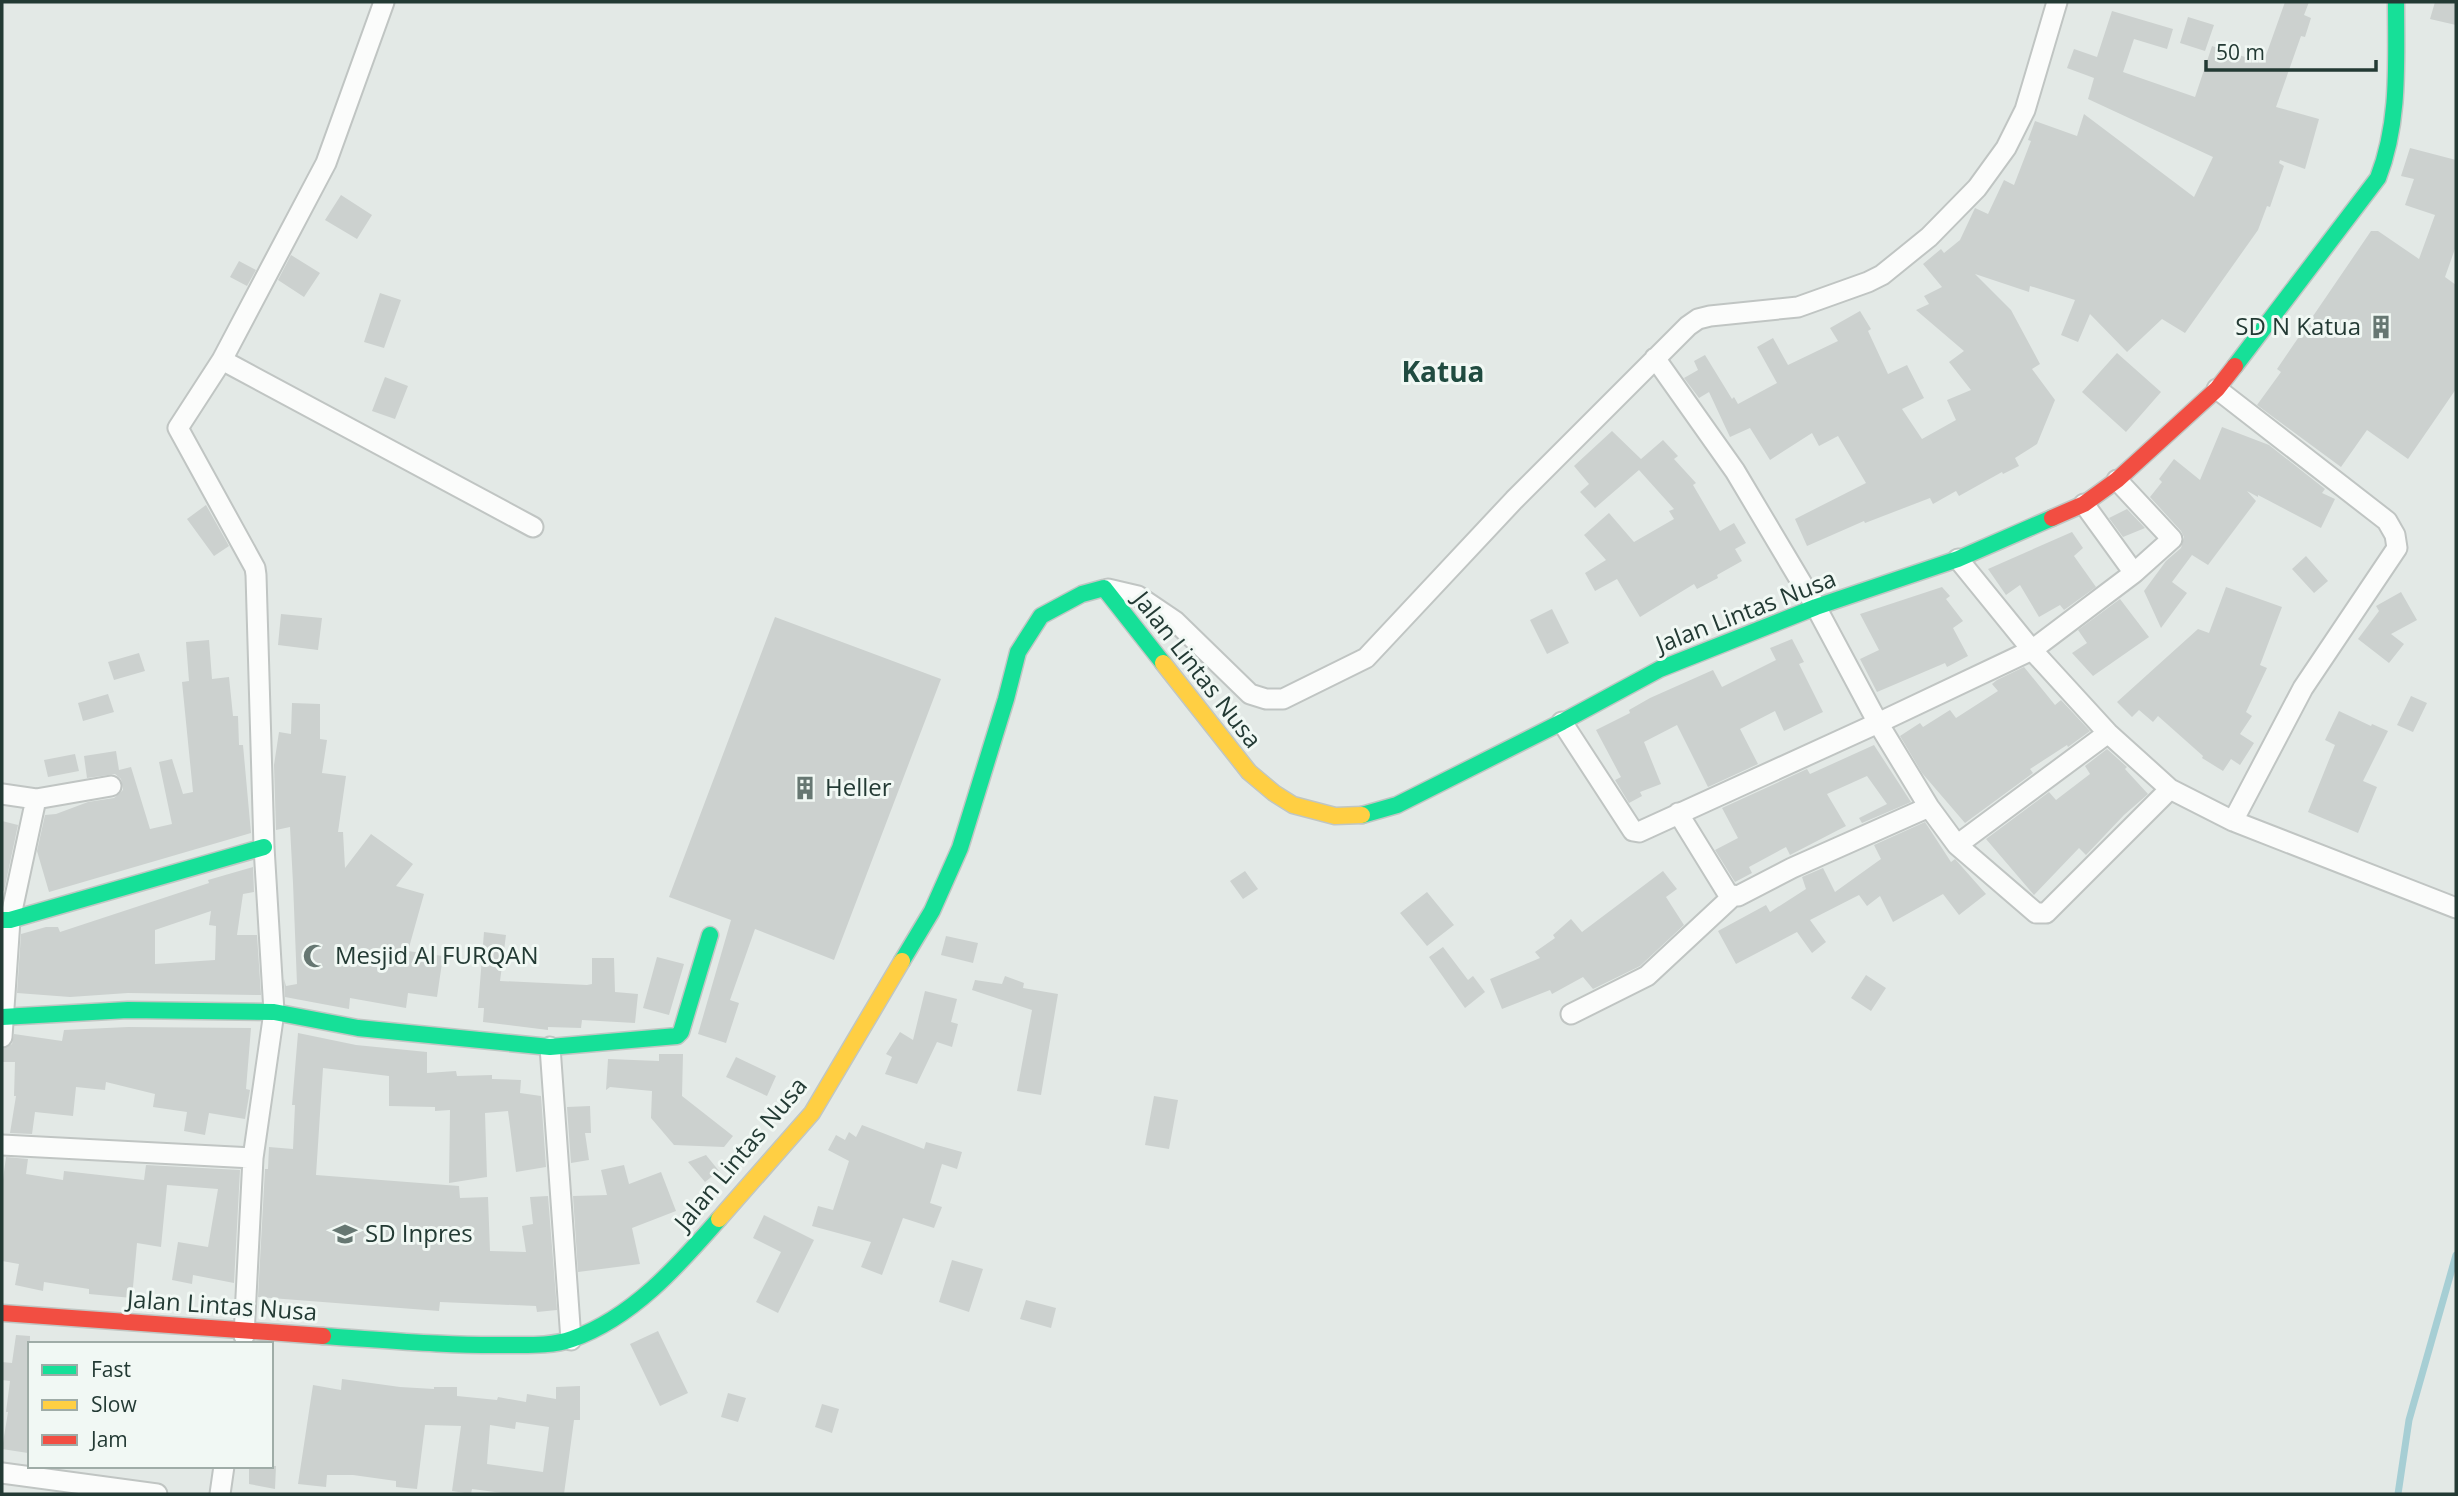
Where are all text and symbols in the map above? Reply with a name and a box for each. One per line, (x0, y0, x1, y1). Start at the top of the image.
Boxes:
scale bar (2206, 28, 2376, 72)
text: 50 m (2216, 38, 2265, 66)
place label: SD N Katua (2235, 309, 2361, 342)
building icon: SD N Katua (2367, 313, 2395, 341)
district label: Katua (1402, 352, 1484, 390)
street label: Jalan Lintas Nusa (1649, 561, 1840, 661)
street label: Jalan Lintas Nusa (1125, 582, 1270, 754)
place label: Heller (825, 770, 892, 803)
building icon: Heller (791, 774, 819, 802)
place label: Mesjid Al FURQAN (335, 938, 539, 971)
mosque icon: Mesjid Al FURQAN (301, 942, 329, 970)
street label: Jalan Lintas Nusa (665, 1069, 814, 1238)
place label: SD Inpres (365, 1216, 473, 1249)
school or university icon: SD Inpres (331, 1220, 359, 1248)
street label: Jalan Lintas Nusa (124, 1281, 318, 1328)
legend (28, 1342, 273, 1468)
text: Fast (91, 1355, 131, 1383)
text: Slow (91, 1390, 137, 1418)
text: Jam (89, 1425, 128, 1453)

